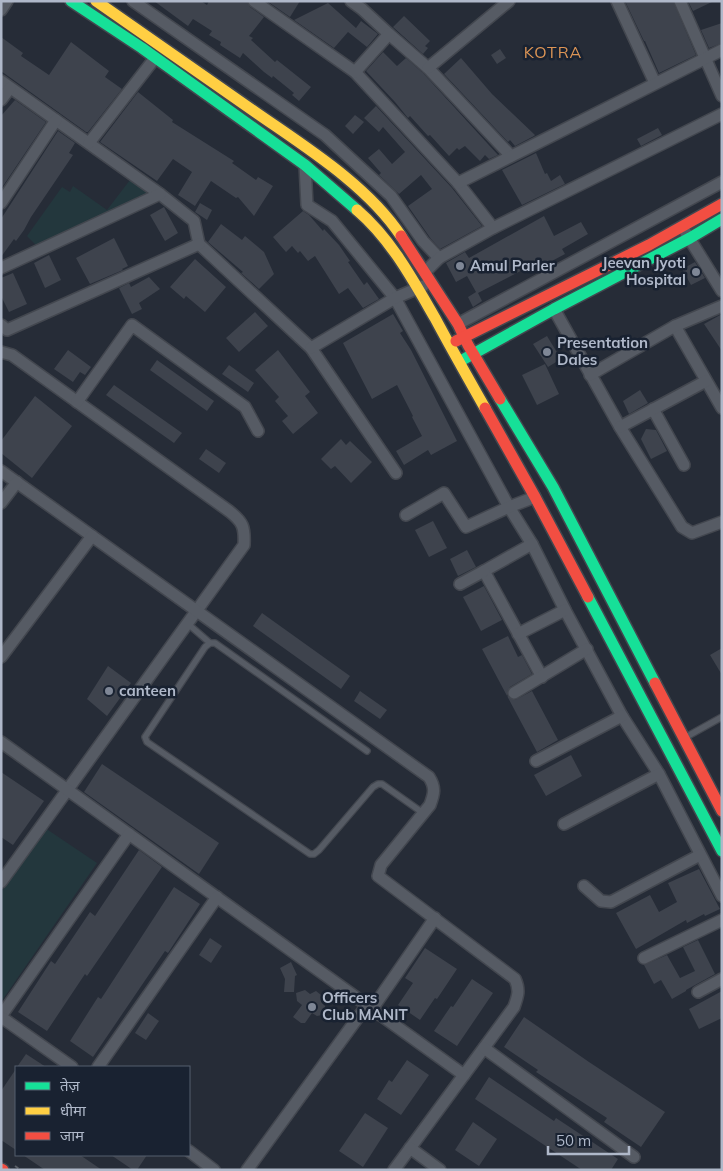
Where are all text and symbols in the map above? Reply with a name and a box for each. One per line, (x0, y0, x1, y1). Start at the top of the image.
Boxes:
district label: KOTRA (524, 42, 582, 62)
place label: Jeevan Jyoti Hospital (602, 253, 686, 289)
place label: Amul Parler (470, 256, 555, 275)
marker: Amul Parler (454, 260, 466, 272)
marker: Jeevan Jyoti Hospital (690, 266, 702, 278)
place label: Presentation Dales (557, 333, 648, 369)
marker: Presentation Dales (541, 346, 553, 358)
place label: canteen (119, 681, 176, 700)
marker: canteen (103, 685, 115, 697)
place label: Officers Club MANIT (322, 988, 408, 1024)
marker: Officers Club MANIT (306, 1001, 318, 1013)
legend (15, 1066, 190, 1156)
text: तेज़ (60, 1076, 81, 1095)
text: धीमा (60, 1101, 87, 1120)
scale bar (548, 1124, 629, 1156)
text: जाम (60, 1126, 85, 1145)
text: 50 m (556, 1131, 591, 1150)

